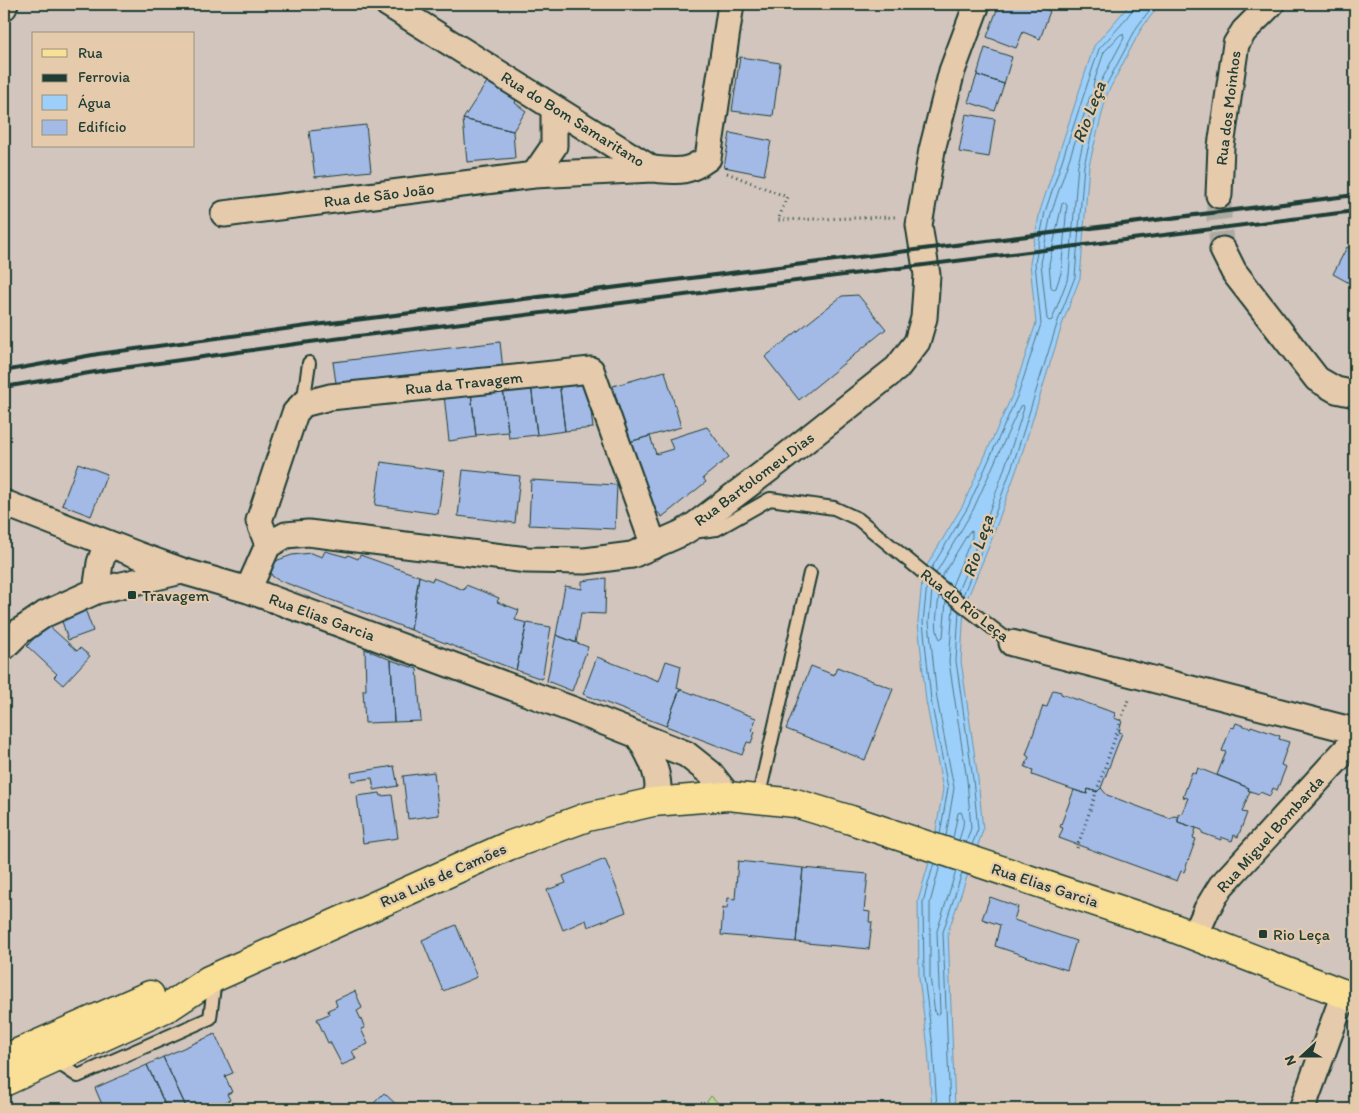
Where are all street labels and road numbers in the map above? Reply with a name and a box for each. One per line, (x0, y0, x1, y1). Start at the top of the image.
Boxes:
street label: Rua dos Moinhos (1212, 50, 1244, 166)
street label: Rua do Bom Samaritano (498, 67, 648, 171)
street label: Rua de São João (323, 179, 435, 211)
street label: Rua da Travagem (404, 367, 524, 399)
street label: Rua Bartolomeu Dias (690, 428, 818, 530)
street label: Rua do Rio Leça (917, 564, 1014, 646)
street label: Rua Elias Garcia (266, 589, 378, 645)
street label: Rua Miguel Bombarda (1212, 771, 1328, 896)
street label: Rua Luís de Camões (377, 839, 509, 911)
street label: Rua Elias Garcia (989, 859, 1102, 911)

